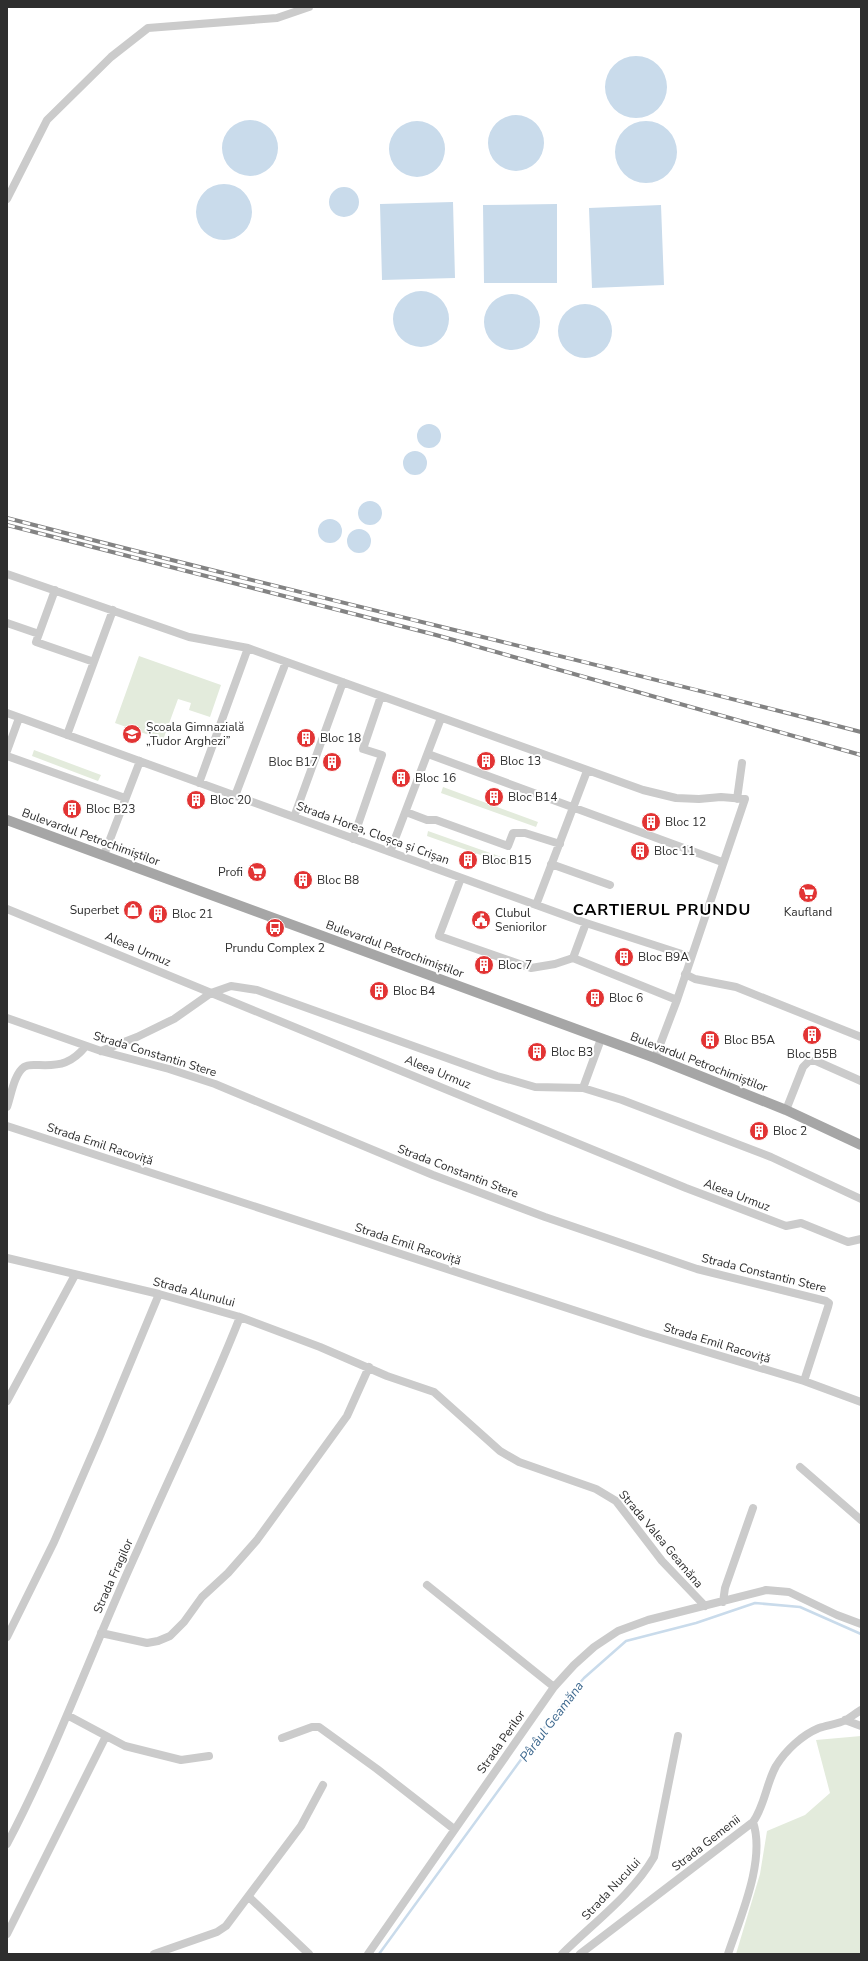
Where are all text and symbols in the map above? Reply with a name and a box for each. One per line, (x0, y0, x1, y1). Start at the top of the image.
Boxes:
place label: Școala Gimnazială „Tudor Arghezi” (146, 719, 244, 749)
school or university icon: Școala Gimnazială „Tudor Arghezi” (121, 723, 143, 745)
building icon: Bloc 18 (295, 727, 317, 749)
place label: Bloc 18 (320, 730, 361, 746)
building icon: Bloc 13 (475, 750, 497, 772)
building icon: Bloc B17 (321, 751, 343, 773)
place label: Bloc 13 (500, 753, 541, 769)
place label: Bloc B17 (269, 754, 318, 770)
building icon: Bloc 16 (390, 767, 412, 789)
place label: Bloc 16 (415, 770, 456, 786)
building icon: Bloc B14 (483, 786, 505, 808)
building icon: Bloc 20 (185, 789, 207, 811)
place label: Bloc B14 (508, 789, 557, 805)
place label: Bloc 20 (210, 792, 251, 808)
building icon: Bloc B23 (61, 798, 83, 820)
street label: Strada Horea, Cloșca și Crișan (294, 798, 452, 868)
place label: Bloc B23 (86, 801, 135, 817)
street label: Bulevardul Petrochimiștilor (20, 805, 163, 870)
building icon: Bloc 12 (640, 811, 662, 833)
place label: Bloc 12 (665, 814, 706, 830)
building icon: Bloc 11 (629, 840, 651, 862)
place label: Bloc 11 (654, 843, 695, 859)
building icon: Bloc B15 (457, 849, 479, 871)
place label: Bloc B15 (482, 852, 531, 868)
supermarket icon: Profi (246, 861, 268, 883)
place label: Profi (218, 864, 243, 880)
building icon: Bloc B8 (292, 869, 314, 891)
place label: Bloc B8 (317, 872, 359, 888)
supermarket icon: Kaufland (797, 882, 819, 904)
shop icon: Superbet (122, 899, 144, 921)
district label: CARTIERUL PRUNDU (573, 899, 751, 921)
place label: Superbet (70, 902, 120, 918)
building icon: Bloc 21 (147, 903, 169, 925)
place label: Kaufland (784, 904, 832, 920)
place label: Clubul Seniorilor (495, 905, 547, 935)
place label: Bloc 21 (172, 906, 213, 922)
public building icon: Clubul Seniorilor (470, 909, 492, 931)
bus stop icon: Prundu Complex 2 (264, 917, 286, 939)
street label: Bulevardul Petrochimiștilor (324, 917, 467, 982)
street label: Aleea Urmuz (103, 928, 174, 970)
place label: Prundu Complex 2 (225, 940, 325, 956)
building icon: Bloc B9A (613, 946, 635, 968)
place label: Bloc B9A (638, 949, 689, 965)
building icon: Bloc 7 (473, 954, 495, 976)
place label: Bloc 7 (498, 957, 532, 973)
building icon: Bloc B4 (368, 980, 390, 1002)
place label: Bloc B4 (393, 983, 435, 999)
building icon: Bloc 6 (584, 987, 606, 1009)
place label: Bloc 6 (609, 990, 643, 1006)
building icon: Bloc B5B (801, 1024, 823, 1046)
street label: Strada Constantin Stere (91, 1028, 219, 1080)
street label: Bulevardul Petrochimiștilor (628, 1028, 771, 1096)
building icon: Bloc B5A (699, 1029, 721, 1051)
place label: Bloc B5A (724, 1032, 775, 1048)
building icon: Bloc B3 (526, 1041, 548, 1063)
place label: Bloc B3 (551, 1044, 593, 1060)
place label: Bloc B5B (787, 1046, 837, 1062)
street label: Aleea Urmuz (403, 1051, 474, 1093)
street label: Strada Emil Racoviță (45, 1119, 155, 1169)
building icon: Bloc 2 (748, 1120, 770, 1142)
place label: Bloc 2 (773, 1123, 807, 1139)
street label: Strada Constantin Stere (395, 1141, 521, 1201)
street label: Aleea Urmuz (701, 1175, 773, 1215)
street label: Strada Emil Racoviță (353, 1219, 463, 1269)
street label: Strada Constantin Stere (700, 1250, 828, 1296)
street label: Strada Alunului (151, 1273, 237, 1311)
street label: Strada Emil Racoviță (661, 1319, 773, 1367)
street label: Strada Valea Geamăna (615, 1487, 707, 1591)
street label: Strada Fragilor (89, 1536, 137, 1616)
water label: Pârâul Geamăna (516, 1678, 588, 1765)
street label: Strada Perilor (473, 1707, 529, 1777)
street label: Strada Gemenii (668, 1811, 744, 1875)
street label: Strada Nucului (578, 1854, 644, 1924)

